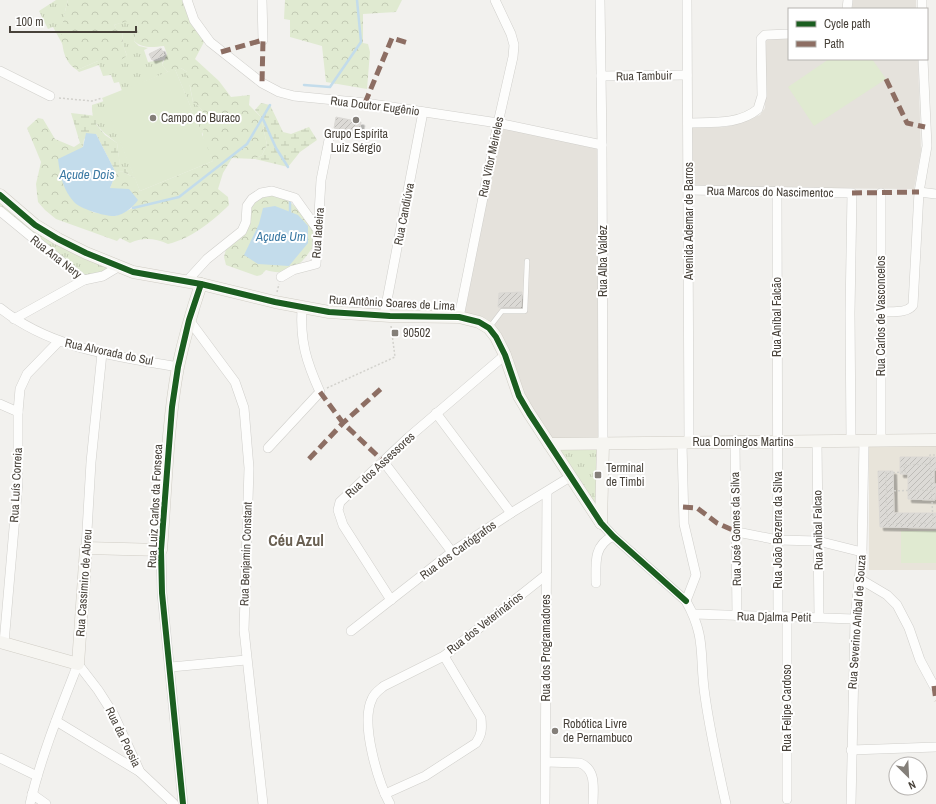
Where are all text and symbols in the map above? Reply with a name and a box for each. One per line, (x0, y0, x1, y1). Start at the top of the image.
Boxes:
scale bar (10, 8, 136, 34)
legend (788, 8, 928, 60)
text: 100 m (16, 14, 43, 30)
text: Cycle path (824, 16, 871, 32)
text: Path (824, 36, 844, 52)
street label: Rua Tambuir (616, 67, 673, 84)
street label: Rua Doutor Eugênio (330, 93, 420, 119)
place label: Campo do Buraco (161, 110, 240, 126)
marker: Campo do Buraco (148, 113, 158, 123)
marker: Grupo Espírita Luiz Sérgio (351, 115, 361, 125)
street label: Rua Vítor Meireles (475, 115, 507, 199)
place label: Grupo Espírita Luiz Sérgio (324, 126, 389, 156)
street label: Avenida Ademar de Barros (681, 162, 697, 281)
water label: Açude Dois (58, 166, 115, 183)
street label: Rua Candiúva (390, 181, 418, 246)
street label: Rua Marcos do Nascimentoc (706, 183, 834, 201)
street label: Rua ladeira (308, 207, 328, 259)
street label: Rua Alba Valdez (595, 225, 611, 297)
water label: Açude Um (255, 228, 306, 245)
street label: Rua Ana Nery (27, 232, 85, 282)
street label: Rua Carlos de Vasconcelos (873, 256, 889, 376)
street label: Rua Aníbal Falcão (769, 277, 785, 357)
street label: Rua Antônio Soares de Lima (328, 292, 456, 314)
place label: 90502 (403, 325, 430, 341)
marker: 90502 (390, 328, 400, 338)
street label: Rua Alvorada do Sul (63, 335, 155, 369)
street label: Rua dos Assessores (342, 429, 418, 501)
street label: Rua Domingos Martins (692, 434, 794, 450)
street label: Rua Luiz Carlos da Fonseca (144, 443, 166, 568)
street label: Rua Luís Correia (6, 447, 26, 523)
place label: Terminal de Timbi (606, 460, 644, 490)
marker: Terminal de Timbi (593, 470, 603, 480)
street label: Rua José Gomes da Silva (727, 471, 745, 586)
street label: Rua João Bezerra da Silva (770, 471, 786, 589)
street label: Rua Anibal Falcao (809, 490, 827, 570)
street label: Rua Benjamin Constant (236, 501, 256, 606)
street label: Rua dos Cartógrafos (417, 517, 499, 583)
street label: Rua Cassimiro de Abreu (72, 529, 96, 637)
district label: Céu Azul (268, 529, 324, 551)
street label: Rua Severino Aníbal de Souza (844, 554, 870, 690)
street label: Rua dos Veterinários (444, 588, 526, 658)
street label: Rua dos Programadores (538, 594, 554, 702)
street label: Rua Djalma Petit (737, 608, 812, 626)
street label: Rua Felipe Cardoso (779, 664, 795, 752)
street label: Rua da Poesia (102, 704, 145, 770)
place label: Robótica Livre de Pernambuco (563, 716, 632, 746)
marker: Robótica Livre de Pernambuco (550, 726, 560, 736)
north arrow (888, 756, 928, 796)
text: N (906, 777, 918, 793)

